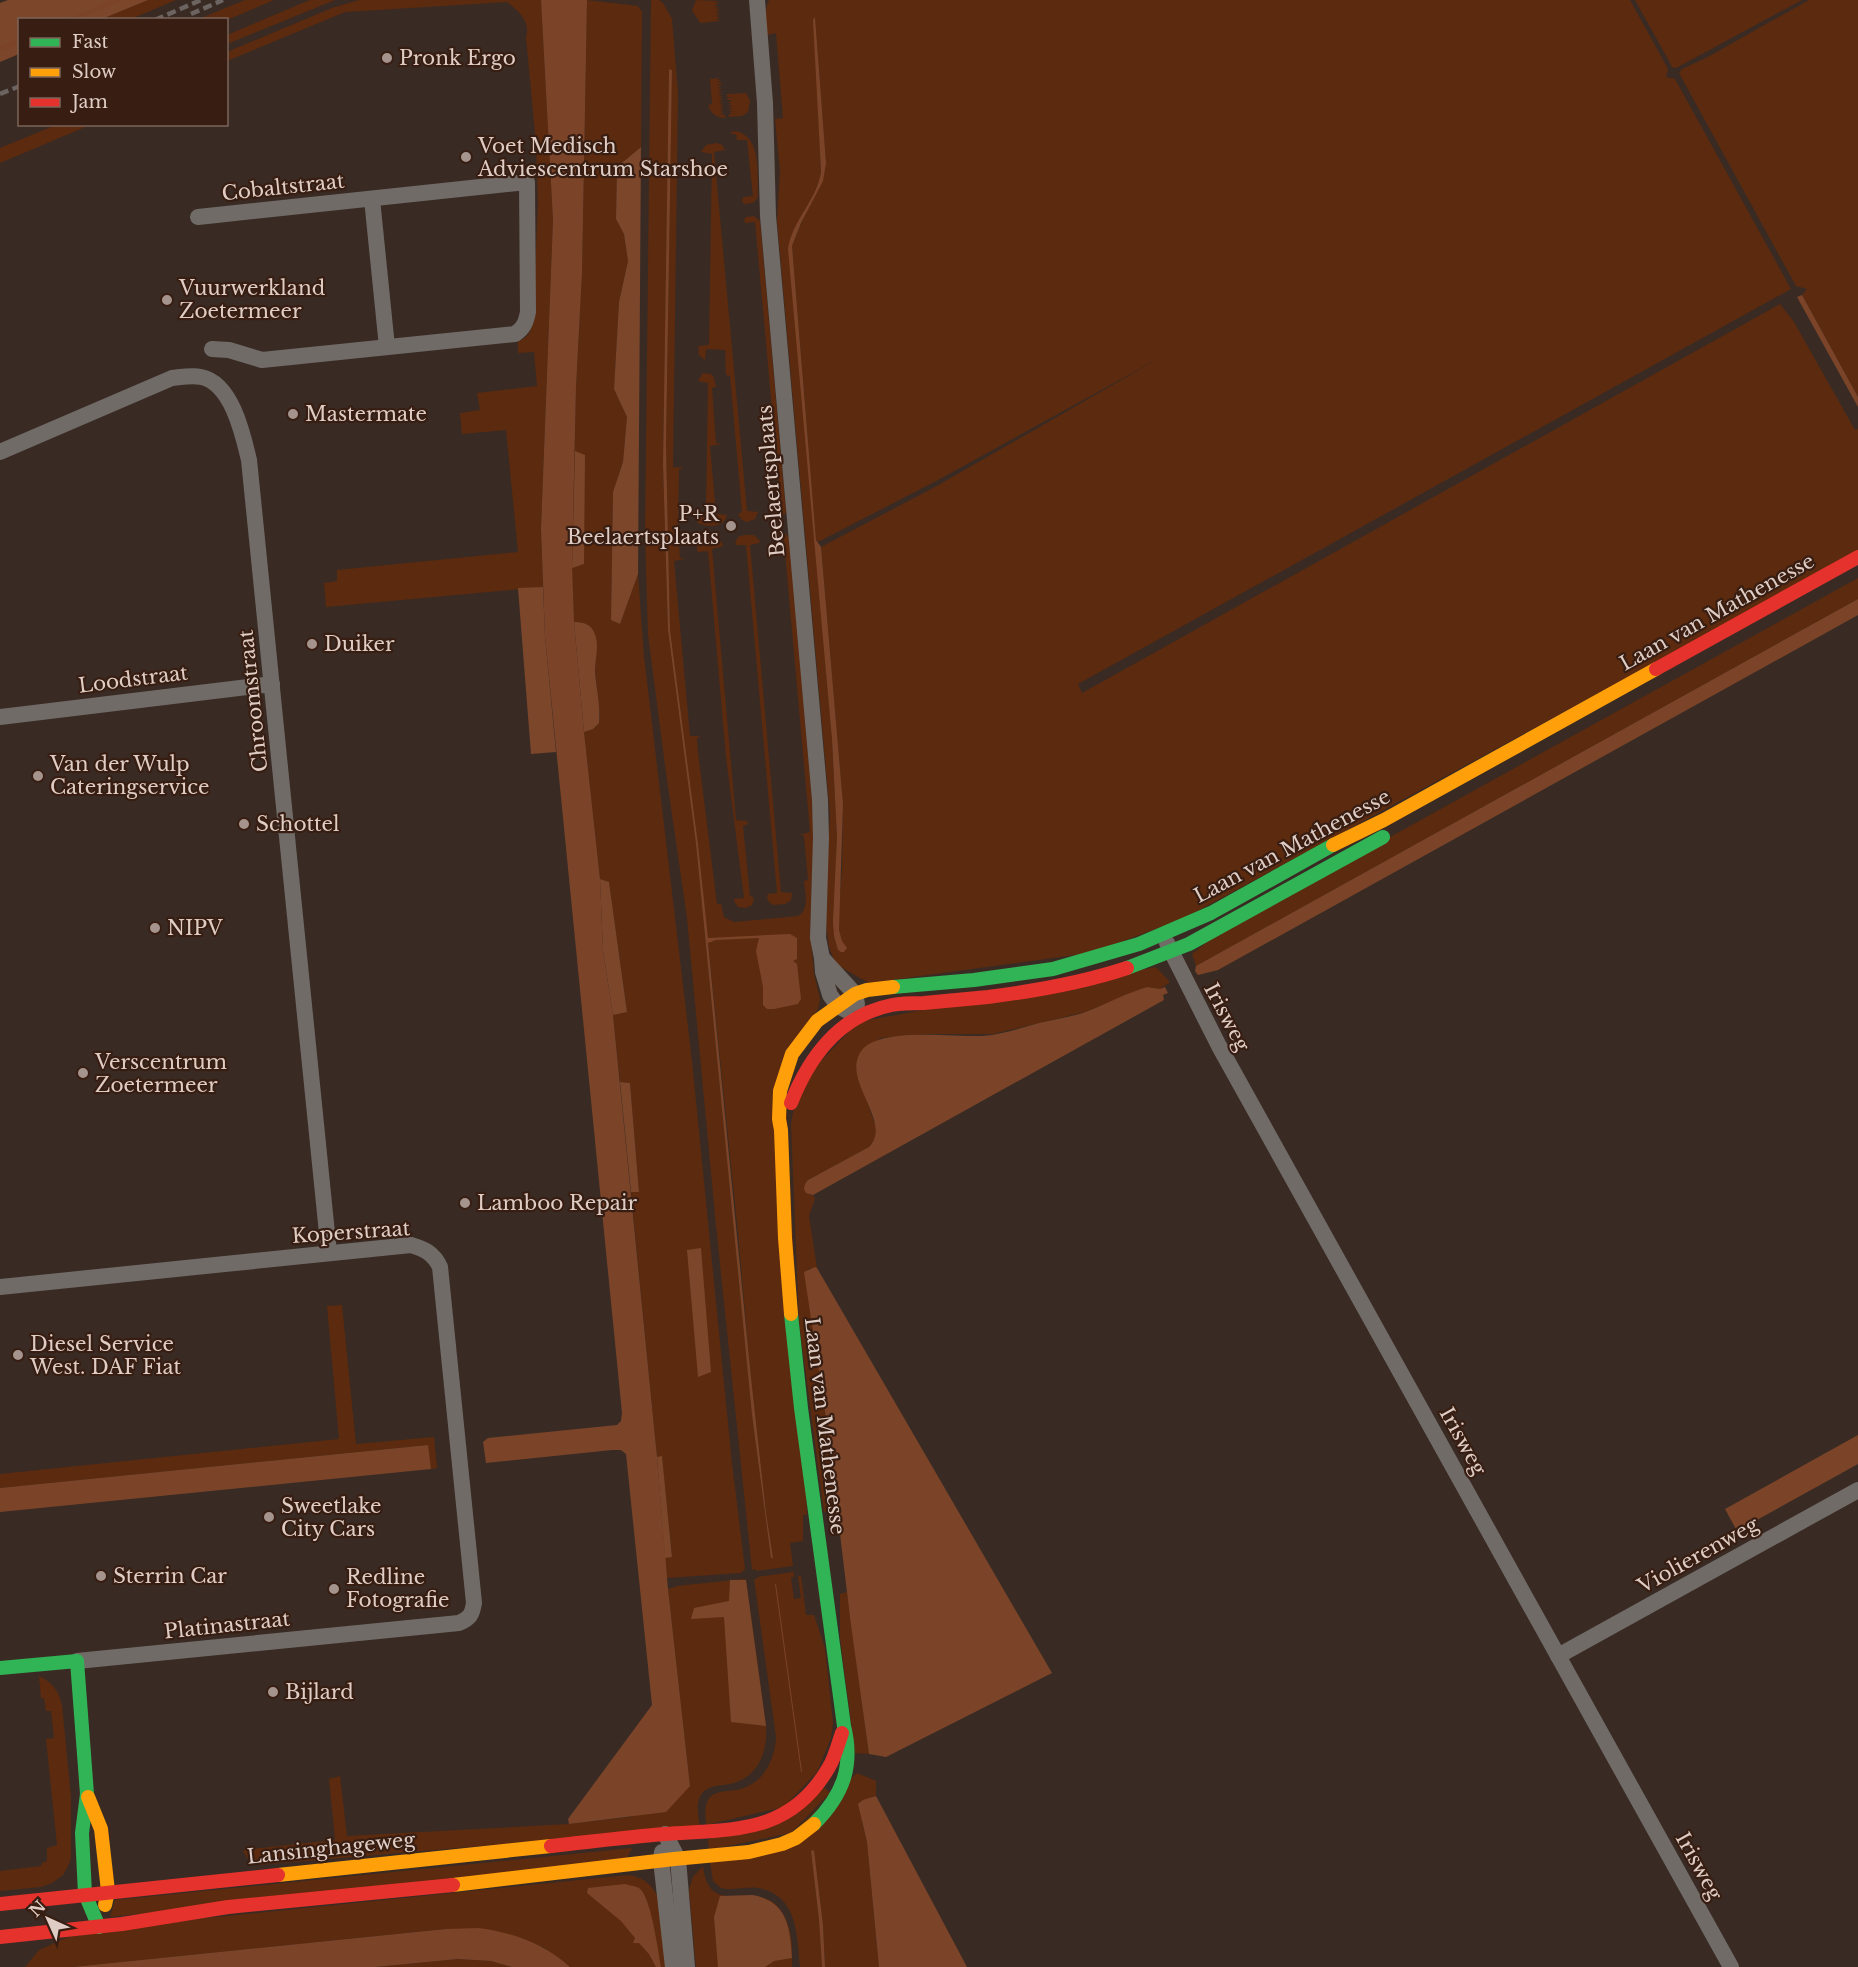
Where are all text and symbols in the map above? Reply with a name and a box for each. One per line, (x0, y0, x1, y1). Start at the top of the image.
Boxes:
legend (18, 18, 228, 126)
text: Fast (72, 31, 109, 53)
place label: Pronk Ergo (399, 46, 516, 70)
marker: Pronk Ergo (380, 51, 394, 65)
text: Slow (72, 61, 117, 83)
text: Jam (70, 91, 108, 113)
place label: Voet Medisch Adviescentrum Starshoe (477, 134, 728, 181)
marker: Voet Medisch Adviescentrum Starshoe (459, 150, 473, 164)
street label: Cobaltstraat (220, 169, 346, 205)
place label: Vuurwerkland Zoetermeer (178, 276, 325, 323)
marker: Vuurwerkland Zoetermeer (160, 293, 174, 307)
place label: Mastermate (305, 402, 427, 426)
street label: Beelaertsplaats (752, 404, 790, 558)
marker: Mastermate (286, 407, 300, 421)
place label: P+R Beelaertsplaats (567, 502, 720, 549)
marker: P+R Beelaertsplaats (724, 519, 738, 533)
street label: Laan van Mathenesse (1616, 548, 1818, 676)
street label: Chroomstraat (234, 628, 272, 773)
place label: Duiker (324, 632, 395, 656)
marker: Duiker (305, 637, 319, 651)
street label: Loodstraat (77, 660, 190, 698)
place label: Van der Wulp Cateringservice (49, 752, 210, 799)
marker: Van der Wulp Cateringservice (31, 769, 45, 783)
street label: Laan van Mathenesse (1190, 784, 1394, 908)
place label: Schottel (256, 812, 340, 836)
marker: Schottel (237, 817, 251, 831)
place label: NIPV (167, 916, 223, 940)
marker: NIPV (148, 921, 162, 935)
street label: Irisweg (1199, 979, 1255, 1056)
place label: Verscentrum Zoetermeer (94, 1050, 228, 1097)
marker: Verscentrum Zoetermeer (76, 1066, 90, 1080)
place label: Lamboo Repair (477, 1191, 638, 1215)
marker: Lamboo Repair (458, 1196, 472, 1210)
street label: Koperstraat (291, 1216, 411, 1248)
street label: Laan van Mathenesse (800, 1316, 850, 1536)
place label: Diesel Service West. DAF Fiat (29, 1332, 182, 1379)
marker: Diesel Service West. DAF Fiat (11, 1348, 25, 1362)
street label: Irisweg (1435, 1403, 1492, 1480)
place label: Sweetlake City Cars (281, 1494, 381, 1541)
marker: Sweetlake City Cars (262, 1510, 276, 1524)
street label: Violierenweg (1632, 1511, 1764, 1599)
place label: Sterrin Car (113, 1564, 227, 1588)
place label: Redline Fotografie (346, 1565, 449, 1612)
marker: Sterrin Car (94, 1569, 108, 1583)
marker: Redline Fotografie (327, 1582, 341, 1596)
street label: Platinastraat (163, 1606, 292, 1644)
place label: Bijlard (285, 1680, 354, 1704)
marker: Bijlard (266, 1685, 280, 1699)
street label: Lansinghageweg (246, 1827, 417, 1869)
street label: Irisweg (1671, 1828, 1728, 1905)
north arrow (18, 1889, 78, 1949)
text: N (25, 1896, 50, 1921)

